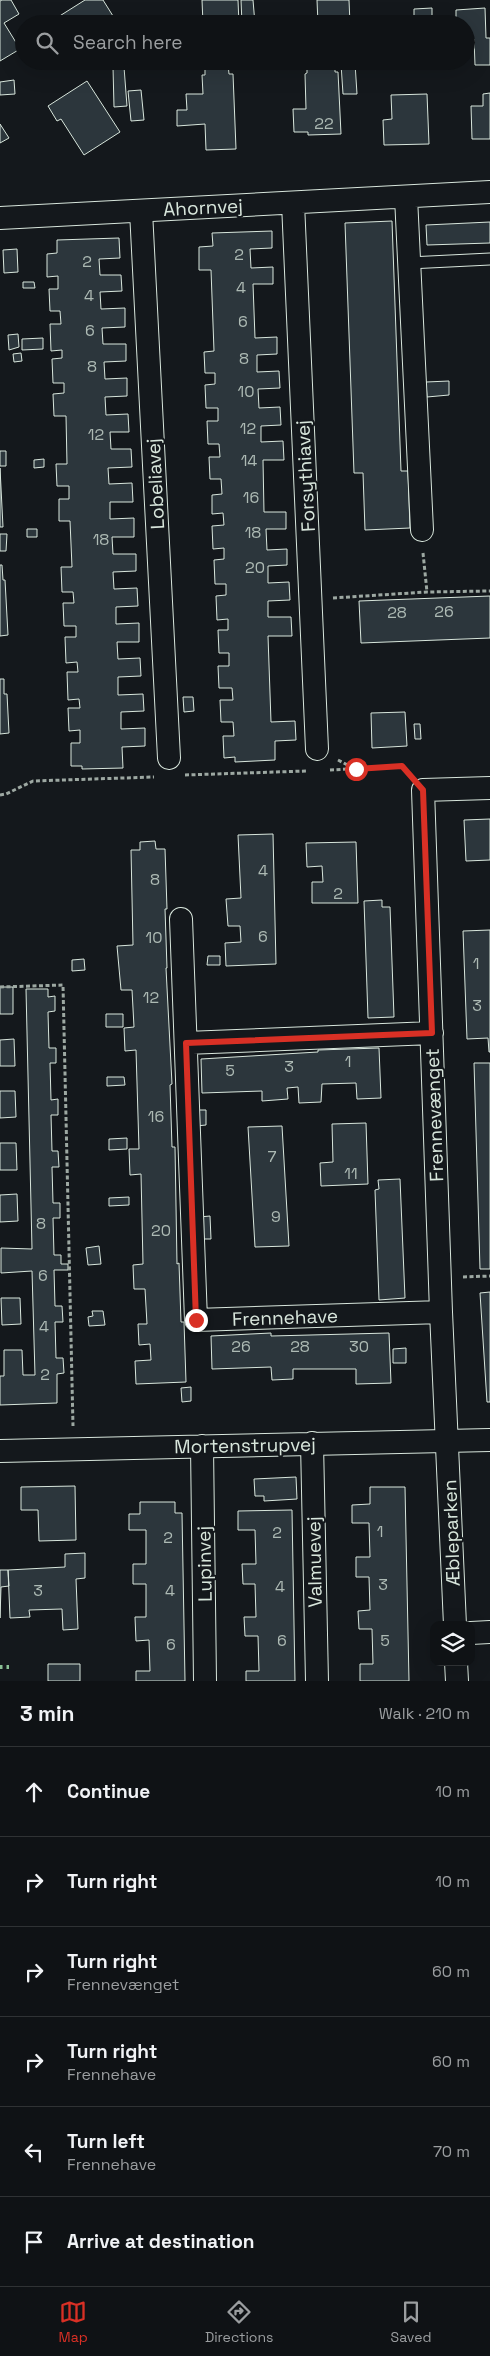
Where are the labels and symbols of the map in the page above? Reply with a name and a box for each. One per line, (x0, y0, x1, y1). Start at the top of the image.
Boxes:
house number: 22 (314, 113, 334, 134)
street label: Ahornvej (163, 193, 243, 222)
house number: 2 (234, 244, 244, 265)
house number: 2 (82, 251, 92, 272)
house number: 4 (236, 277, 246, 298)
house number: 4 (84, 285, 94, 306)
house number: 6 (238, 311, 248, 332)
house number: 6 (85, 320, 95, 341)
house number: 8 (239, 348, 249, 369)
house number: 8 (87, 356, 97, 377)
house number: 10 (238, 381, 254, 402)
house number: 12 (240, 418, 256, 439)
street label: Forsythiavej (290, 420, 321, 532)
house number: 12 (88, 424, 104, 445)
street label: Lobeliavej (141, 438, 170, 530)
house number: 14 (241, 450, 257, 471)
house number: 16 (243, 487, 259, 508)
house number: 18 (245, 522, 261, 543)
house number: 18 (93, 529, 109, 550)
house number: 20 (245, 557, 265, 578)
house number: 26 (434, 601, 454, 622)
house number: 28 (387, 602, 407, 623)
route start (345, 758, 368, 781)
house number: 4 (258, 860, 268, 881)
house number: 8 (150, 869, 160, 890)
house number: 2 (333, 883, 343, 904)
house number: 6 (258, 926, 268, 947)
house number: 10 (146, 927, 162, 948)
house number: 1 (473, 953, 479, 974)
house number: 12 (143, 987, 159, 1008)
house number: 3 (472, 995, 482, 1016)
street label: Frennevænget (420, 1048, 449, 1182)
house number: 1 (345, 1051, 351, 1072)
house number: 3 (284, 1056, 294, 1077)
house number: 5 (225, 1060, 235, 1081)
house number: 16 (148, 1106, 164, 1127)
house number: 7 (267, 1146, 277, 1167)
house number: 11 (344, 1163, 358, 1184)
house number: 9 (271, 1206, 281, 1227)
house number: 8 (36, 1213, 46, 1234)
house number: 20 (151, 1220, 171, 1241)
house number: 6 (38, 1265, 48, 1286)
street label: Frennehave (232, 1303, 338, 1332)
route end (185, 1309, 208, 1332)
house number: 4 (39, 1316, 49, 1337)
house number: 26 (231, 1336, 251, 1357)
house number: 28 (290, 1336, 310, 1357)
house number: 30 (349, 1336, 369, 1357)
house number: 2 (40, 1364, 50, 1385)
street label: Mortenstrupvej (174, 1432, 316, 1459)
street label: Æbleparken (437, 1479, 466, 1587)
street label: Valmuevej (301, 1516, 328, 1608)
house number: 1 (377, 1521, 383, 1542)
house number: 2 (272, 1522, 282, 1543)
street label: Lupinvej (191, 1526, 218, 1602)
house number: 2 (163, 1527, 173, 1548)
house number: 3 (378, 1574, 388, 1595)
house number: 4 (275, 1576, 285, 1597)
house number: 3 (33, 1580, 43, 1601)
house number: 4 (165, 1580, 175, 1601)
house number: 6 (277, 1630, 287, 1651)
house number: 5 (380, 1630, 390, 1651)
house number: 6 (166, 1634, 176, 1655)

